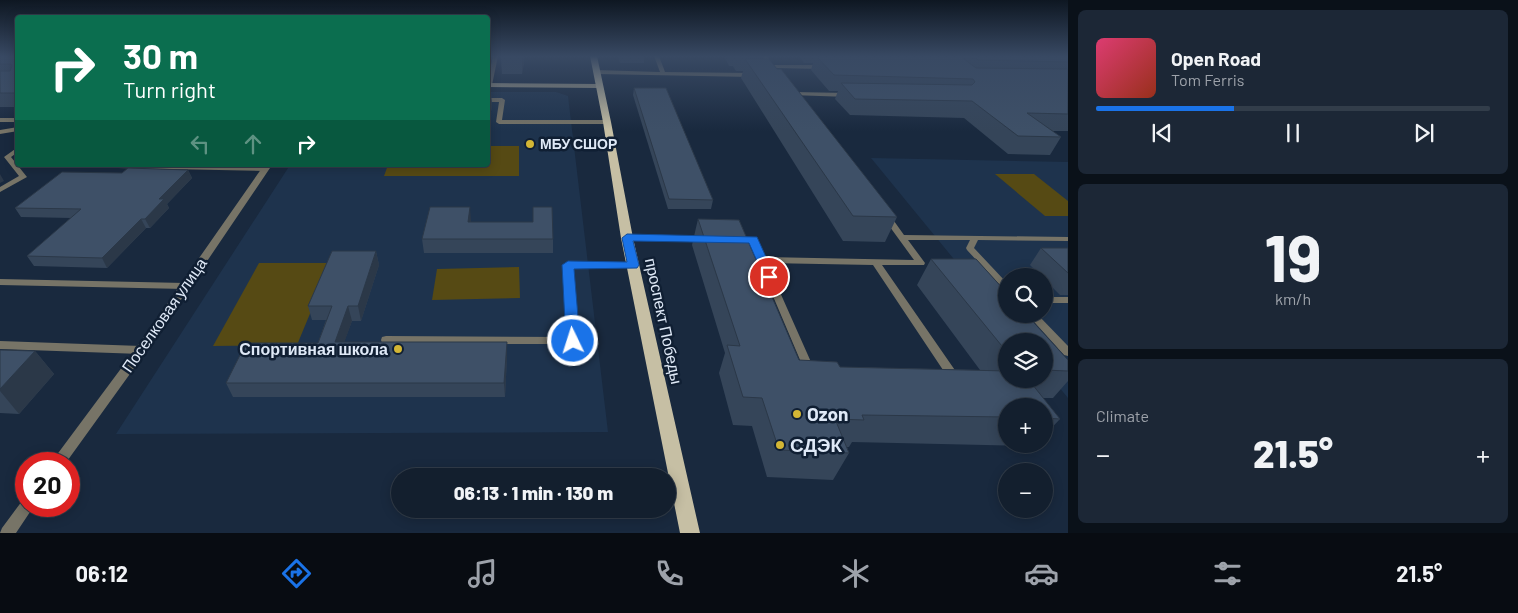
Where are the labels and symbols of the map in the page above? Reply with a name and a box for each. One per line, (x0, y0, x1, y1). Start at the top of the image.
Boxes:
place label: МБУ СШОР (540, 135, 617, 152)
marker: МБУ СШОР (524, 138, 536, 150)
street label: Поселковая улица (117, 254, 210, 376)
street label: проспект Победы (642, 256, 687, 386)
pin (748, 256, 790, 298)
position arrow (546, 314, 598, 366)
place label: Спортивная школа (239, 339, 388, 358)
marker: Спортивная школа (392, 343, 404, 355)
place label: Ozon (807, 402, 849, 425)
marker: Ozon (791, 408, 803, 420)
place label: СДЭК (790, 433, 843, 456)
marker: СДЭК (774, 439, 786, 451)
speed limit sign: 20 (15, 452, 80, 517)

